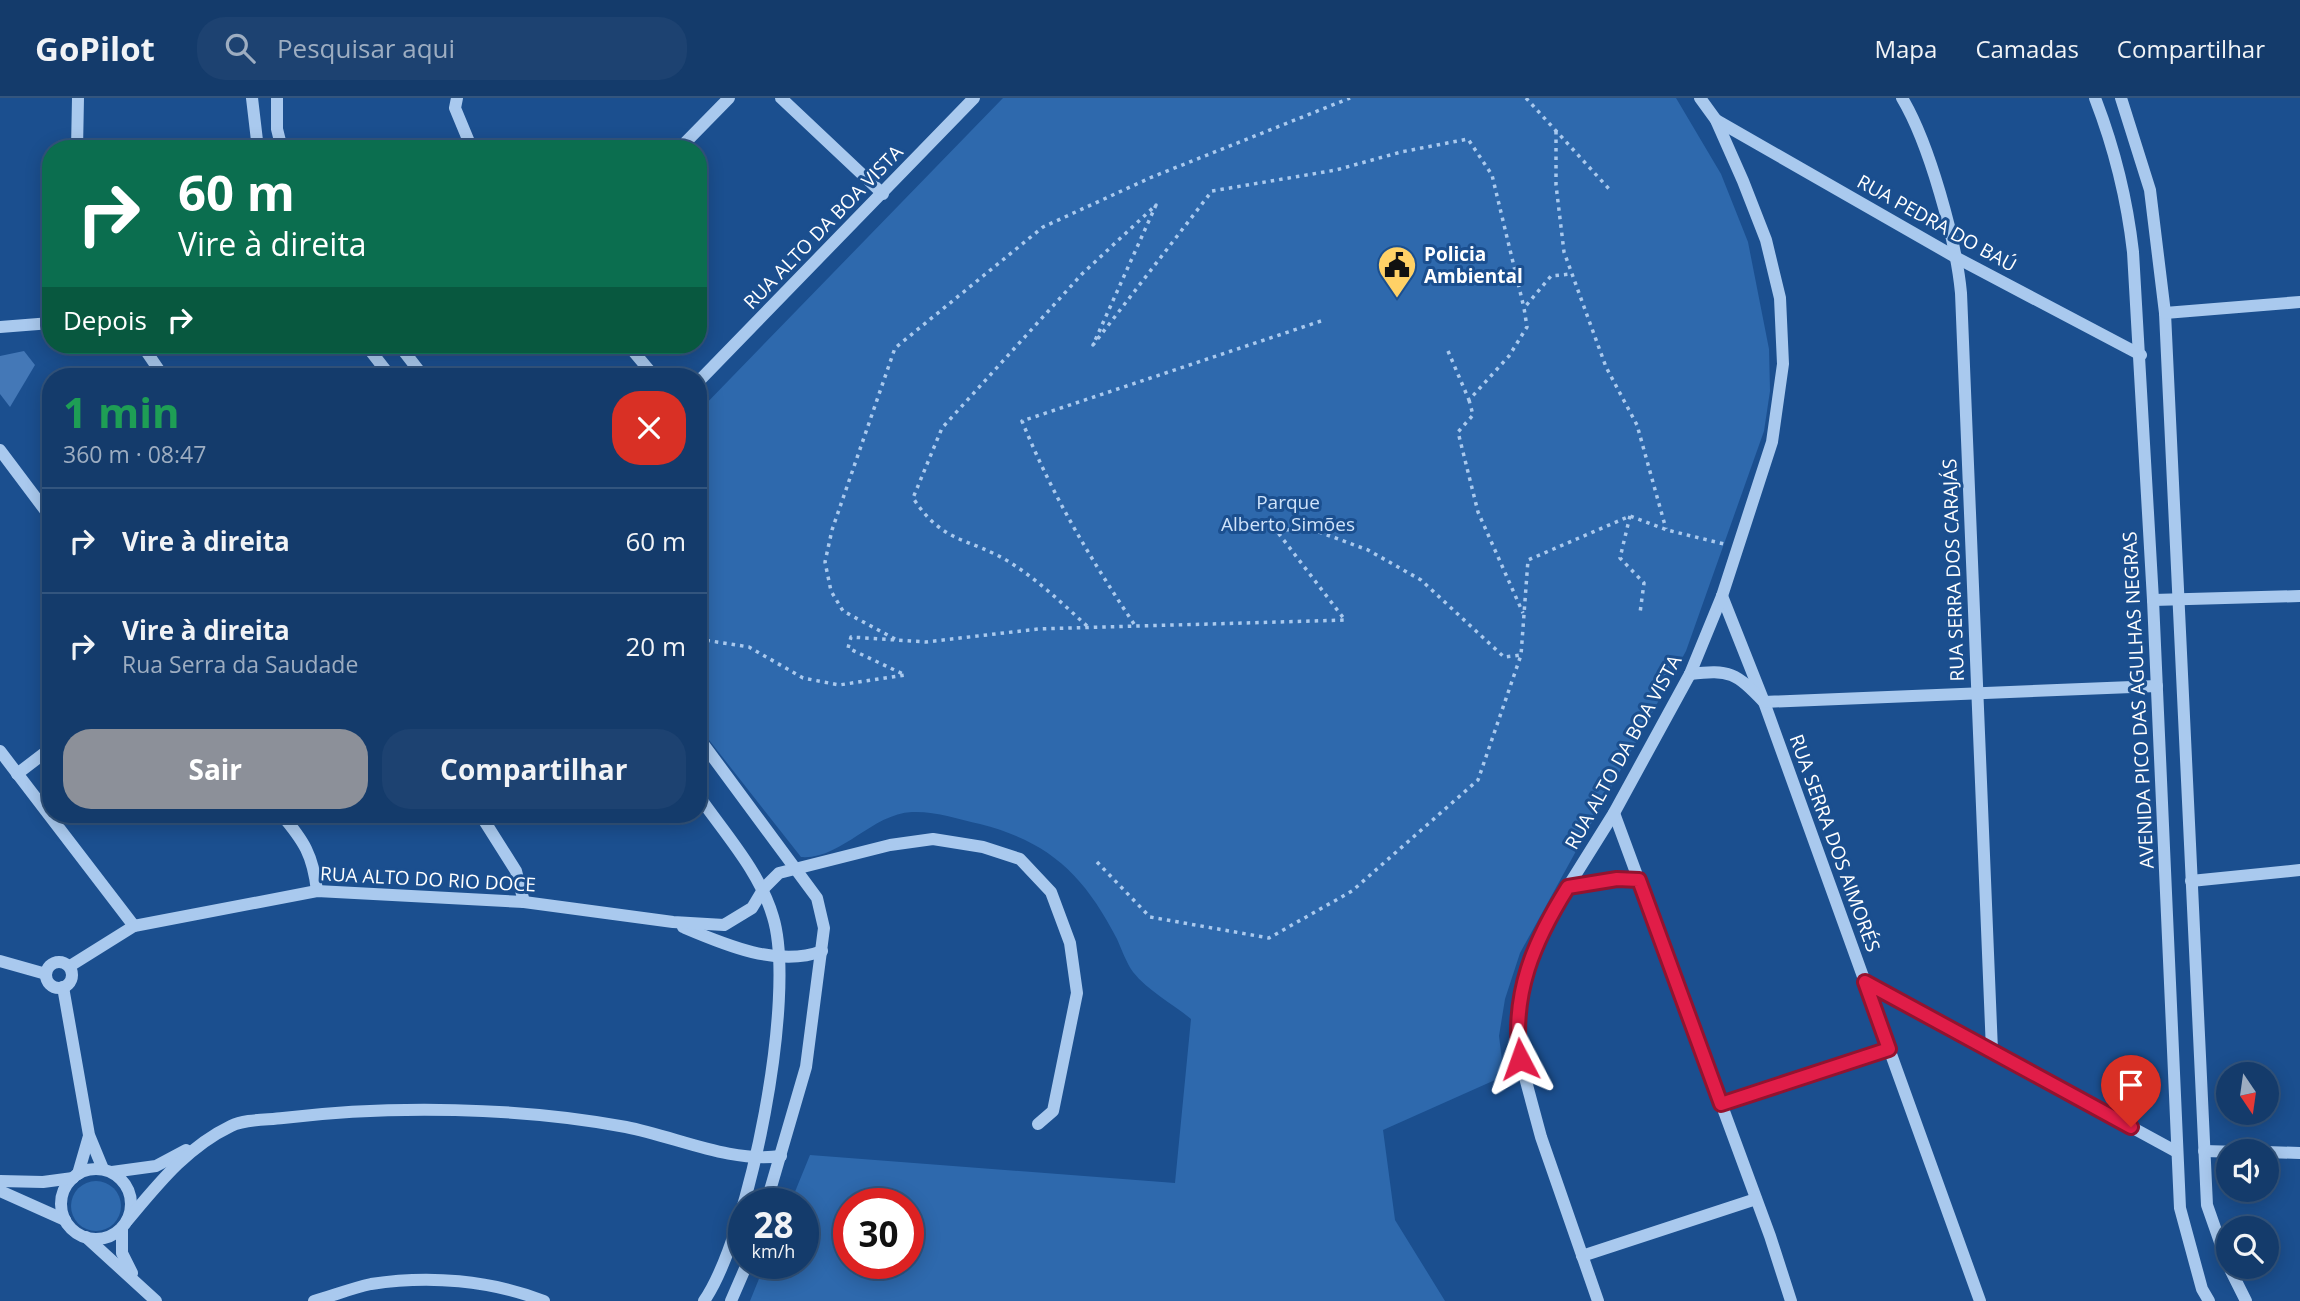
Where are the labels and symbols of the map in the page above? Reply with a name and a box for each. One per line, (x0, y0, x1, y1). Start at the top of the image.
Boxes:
street label: RUA ALTO DA BOA VISTA (738, 139, 908, 315)
street label: RUA PEDRA DO BAÚ (1853, 168, 2021, 278)
place label: Policia Ambiental (1424, 241, 1523, 289)
public building icon: Policia Ambiental (1376, 244, 1418, 299)
street label: RUA SERRA DOS CARAJÁS (1936, 458, 1970, 682)
park label: Parque Alberto Simões (1221, 489, 1355, 537)
street label: AVENIDA PICO DAS AGULHAS NEGRAS (2116, 531, 2160, 869)
street label: RUA ALTO DA BOA VISTA (1559, 650, 1687, 854)
street label: RUA SERRA DOS AIMORÉS (1783, 731, 1887, 955)
street label: RUA ALTO DO RIO DOCE (319, 860, 537, 898)
position arrow (1483, 1022, 1557, 1096)
pin (2101, 1055, 2161, 1127)
north arrow (2216, 1062, 2278, 1125)
speed limit sign: 30 (833, 1188, 924, 1279)

